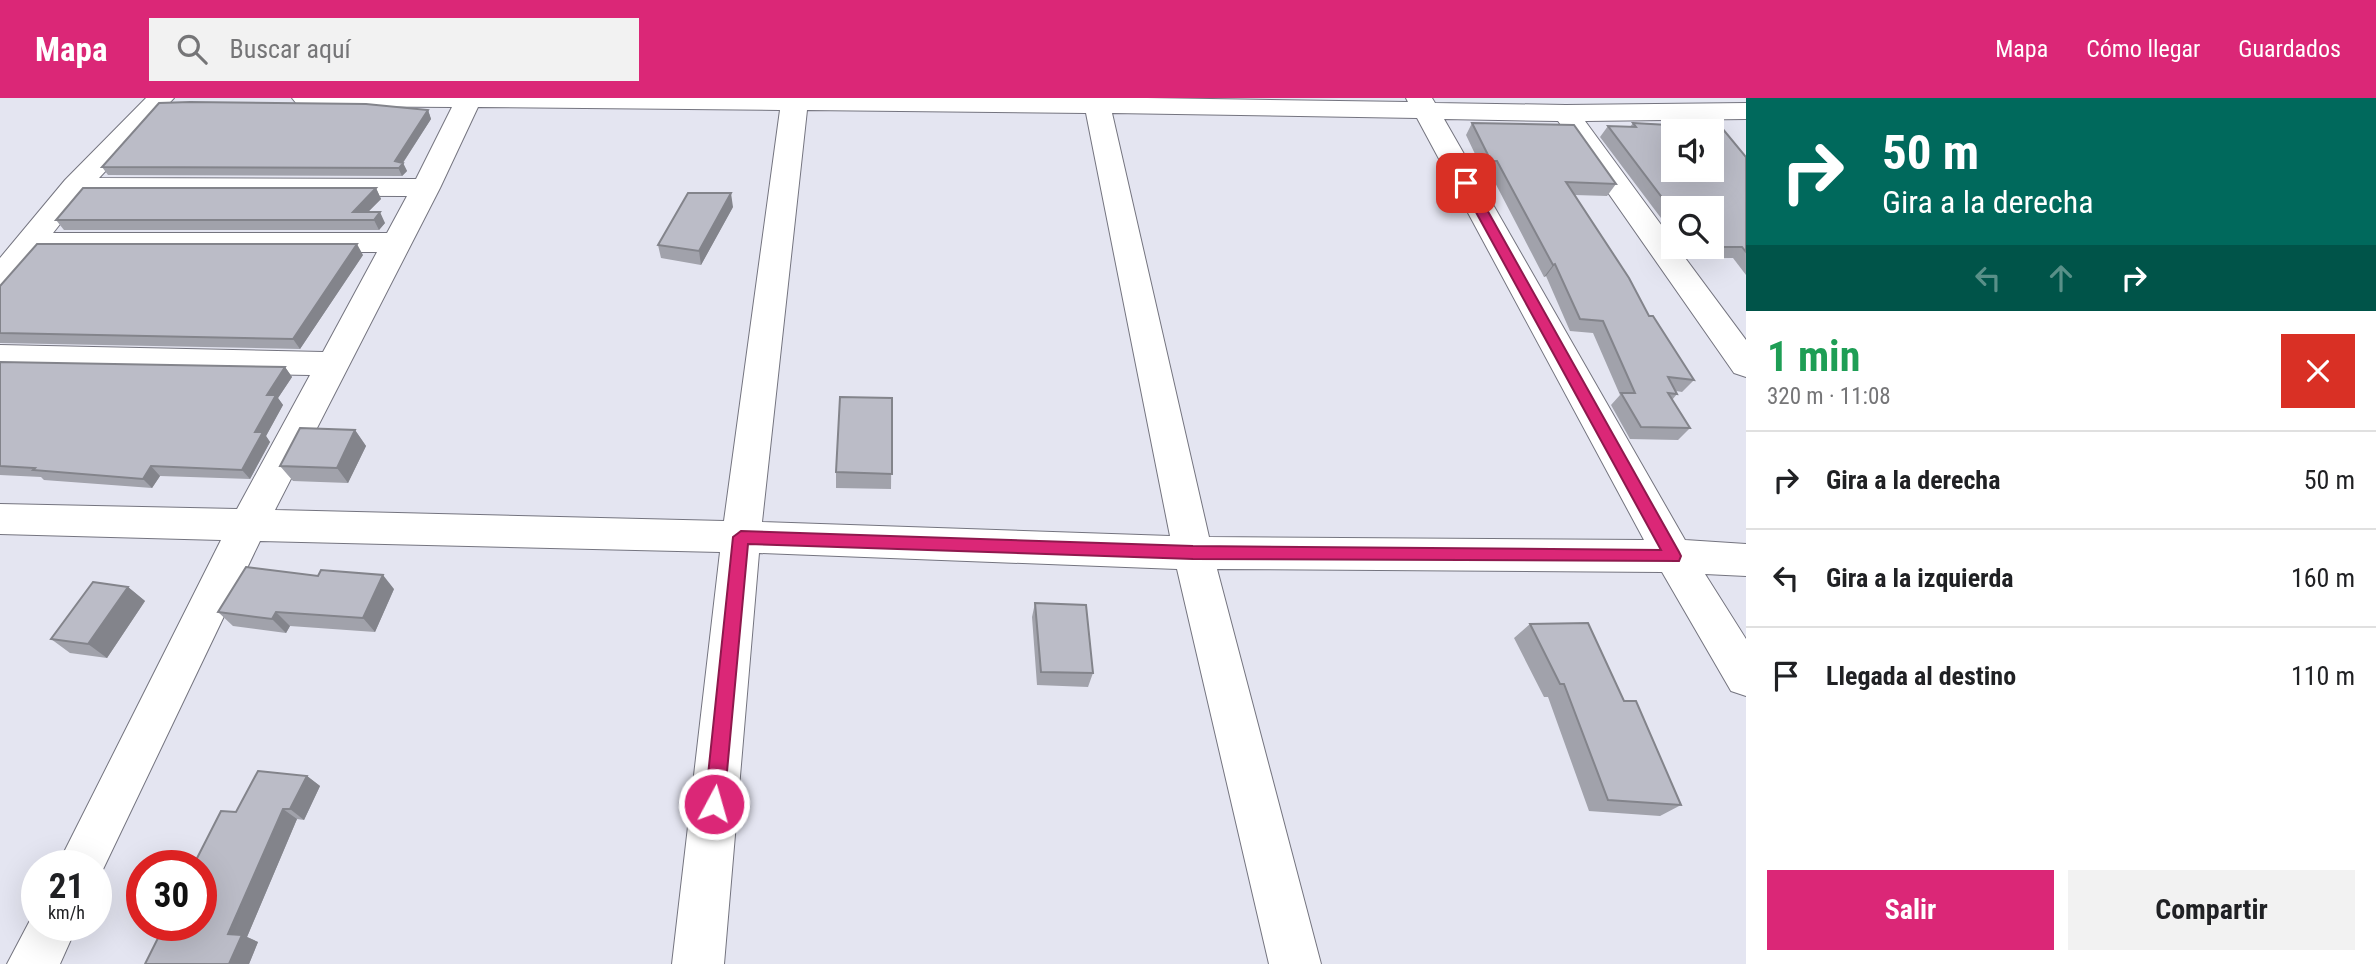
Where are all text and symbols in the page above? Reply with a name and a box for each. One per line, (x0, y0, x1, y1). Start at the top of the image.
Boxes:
search box (149, 18, 639, 81)
text: Mapa (35, 30, 107, 69)
icon: search (173, 30, 211, 68)
text: Buscar aquí (229, 34, 351, 64)
text: Mapa (1995, 35, 2048, 63)
text: Cómo llegar (2086, 35, 2200, 63)
text: Guardados (2238, 35, 2341, 63)
map controls (1661, 119, 1724, 259)
button: sound (1661, 119, 1724, 182)
text: 50 m (1882, 124, 1979, 181)
icon: right (1767, 126, 1858, 217)
pin (1436, 153, 1496, 213)
icon: arrive (1447, 164, 1485, 202)
text: Gira a la derecha (1882, 183, 2094, 221)
button: search (1661, 196, 1724, 259)
icon: left (1969, 259, 2007, 297)
icon: ahead (2042, 259, 2080, 297)
icon: right (2115, 259, 2153, 297)
text: 1 min (1767, 332, 1860, 381)
button: close (2281, 334, 2355, 408)
text: 320 m · 11:08 (1767, 383, 1891, 410)
icon: right (1767, 461, 1805, 499)
text: Gira a la derecha (1826, 465, 2000, 495)
text: 50 m (2304, 465, 2355, 495)
icon: left (1767, 559, 1805, 597)
text: Gira a la izquierda (1826, 563, 2014, 593)
text: 160 m (2291, 563, 2355, 593)
icon: arrive (1767, 657, 1805, 695)
text: Llegada al destino (1826, 661, 2016, 691)
text: 110 m (2291, 661, 2355, 691)
position arrow (677, 767, 751, 841)
speed limit sign: 30 (126, 850, 217, 941)
text: 21 (49, 866, 84, 907)
button: Salir (1767, 870, 2054, 950)
button: Compartir (2068, 870, 2355, 950)
text: km/h (48, 902, 85, 923)

